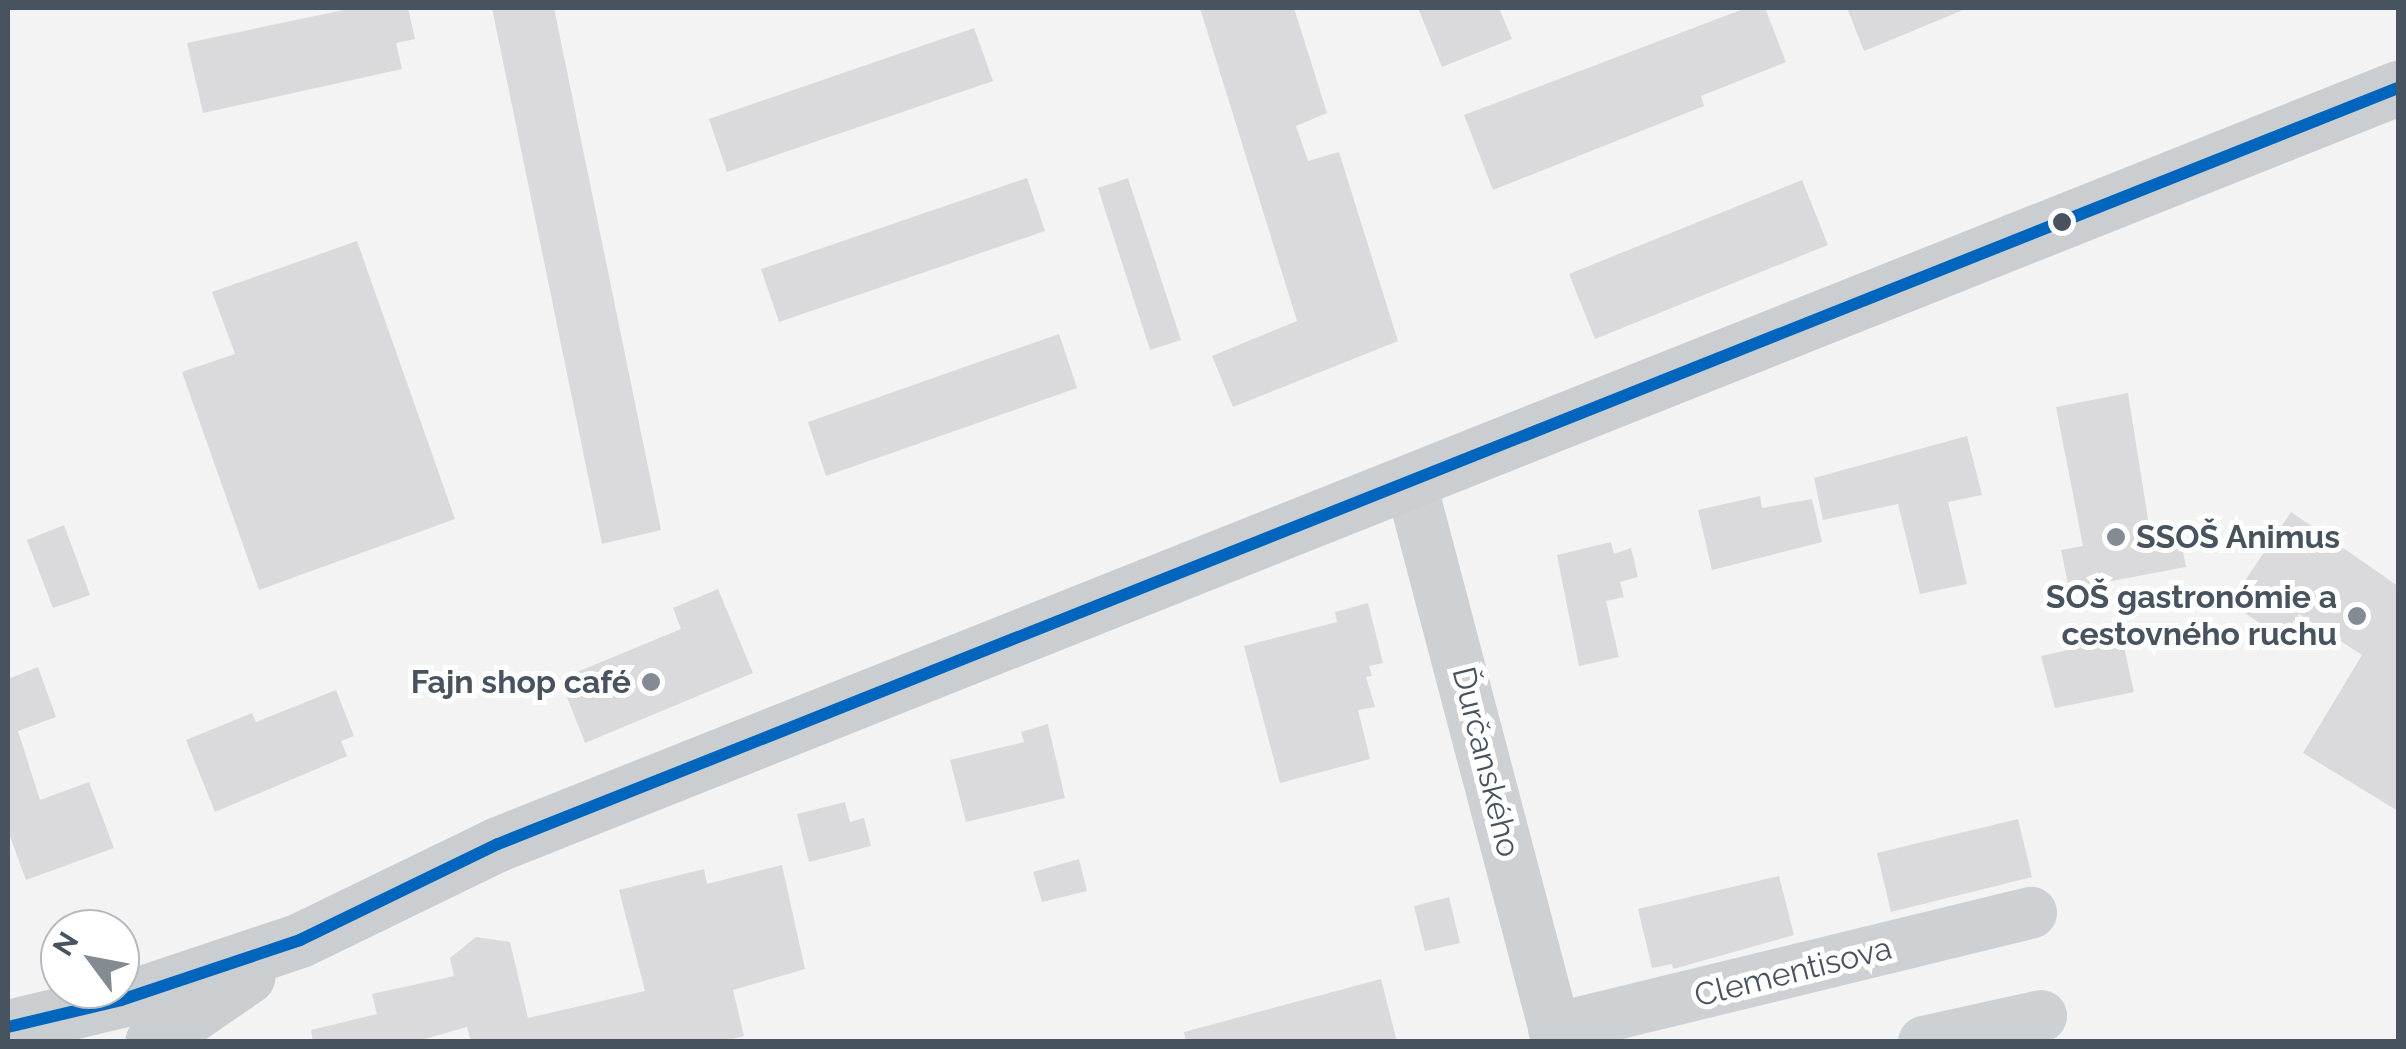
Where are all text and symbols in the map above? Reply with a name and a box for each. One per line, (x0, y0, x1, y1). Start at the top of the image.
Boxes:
unlabelled marker (2052, 212, 2072, 232)
place label: SSOŠ Animus (2136, 518, 2341, 556)
marker: SSOŠ Animus (2105, 526, 2127, 548)
place label: SOŠ gastronómie a cestovného ruchu (2046, 579, 2337, 654)
marker: SOŠ gastronómie a cestovného ruchu (2346, 605, 2368, 627)
place label: Fajn shop café (411, 663, 631, 701)
street label: Ďurčanského (1444, 663, 1528, 861)
marker: Fajn shop café (640, 671, 662, 693)
north arrow (40, 909, 140, 1009)
text: N (46, 926, 85, 962)
street label: Clementisova (1690, 929, 1896, 1015)

